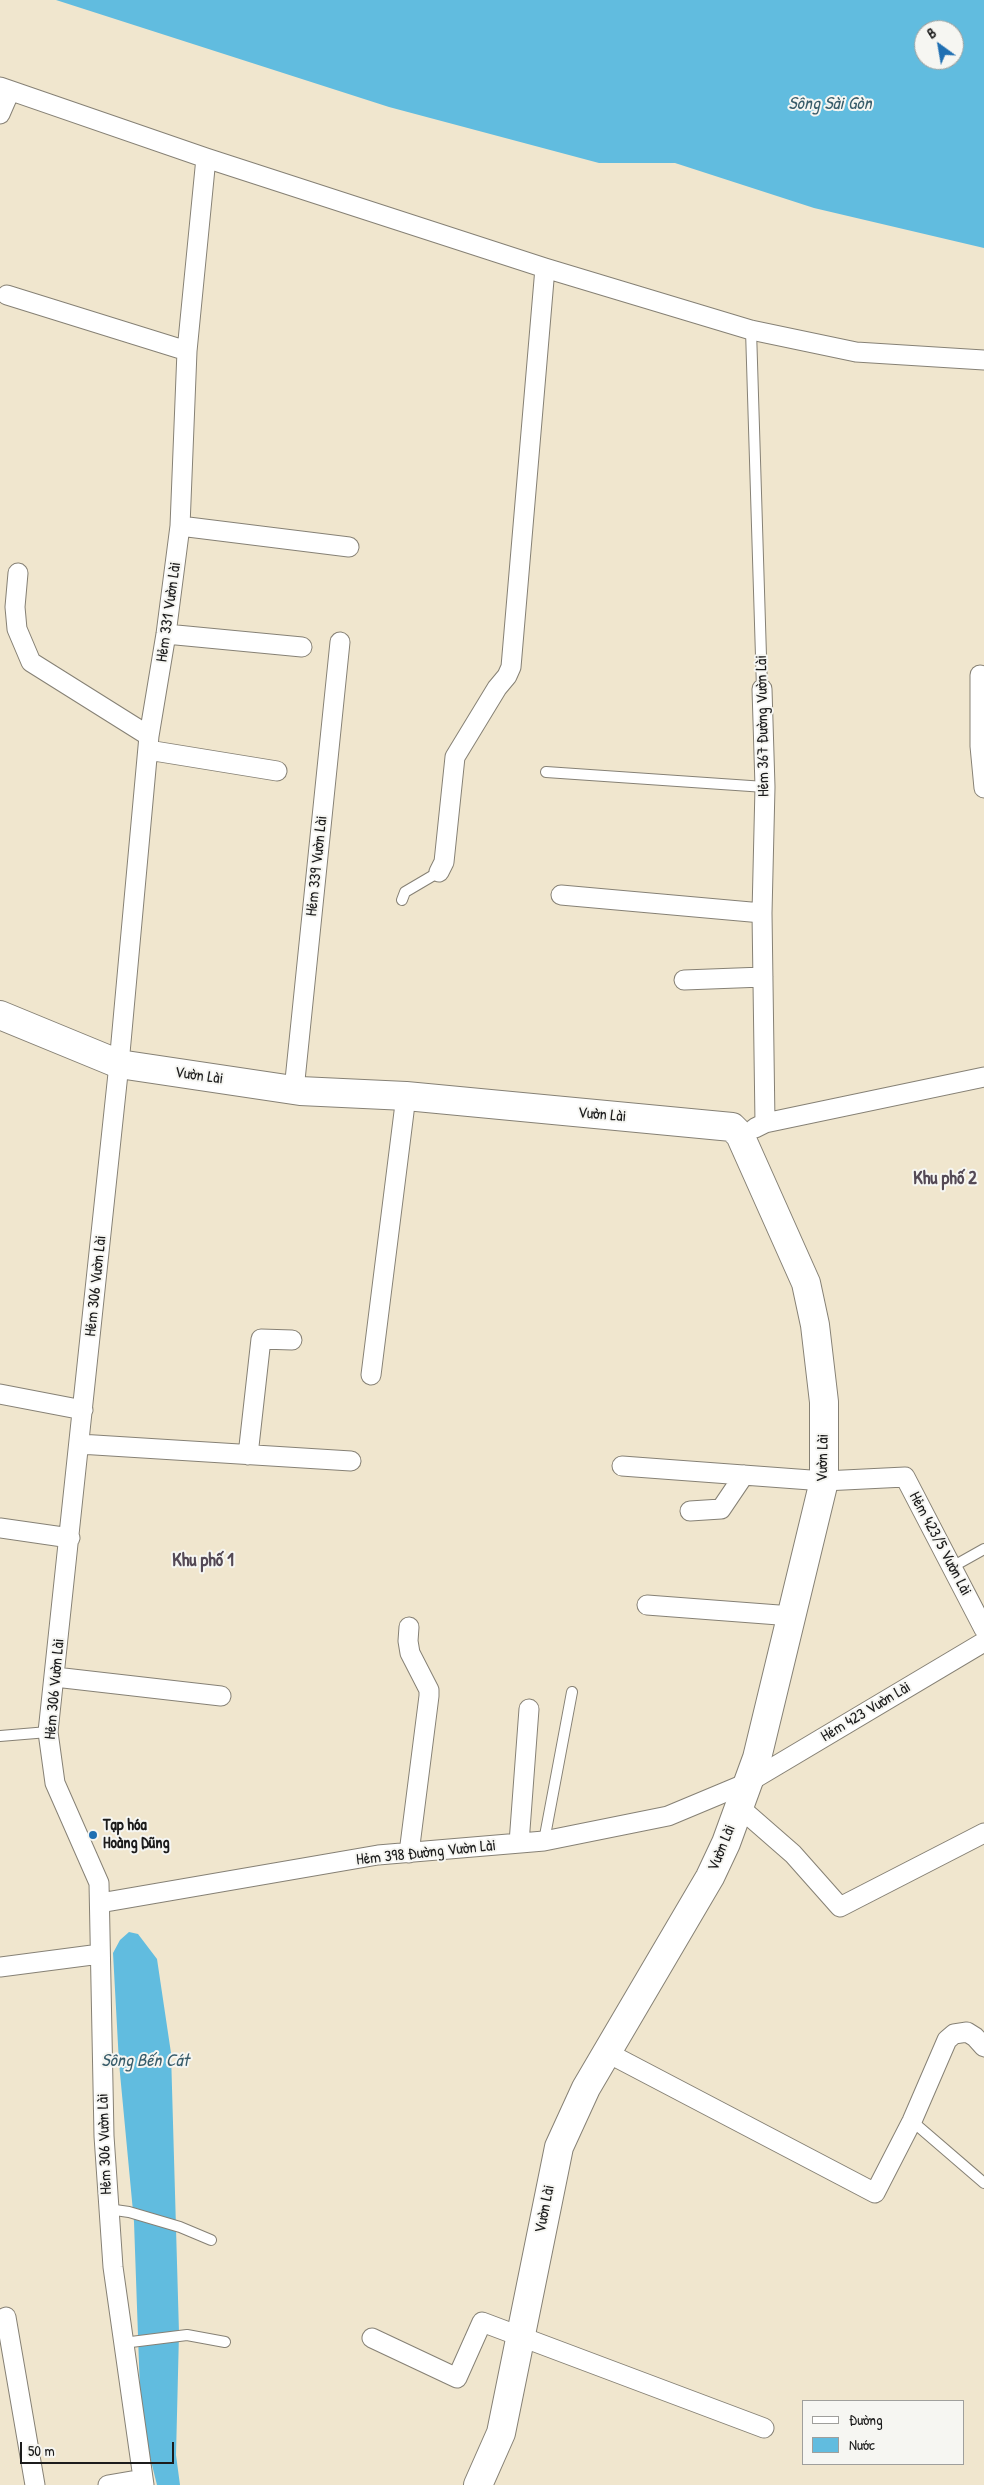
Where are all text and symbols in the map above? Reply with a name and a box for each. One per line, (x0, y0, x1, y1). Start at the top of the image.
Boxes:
north arrow (914, 20, 964, 70)
text: B (923, 23, 939, 43)
water label: Sông Sài Gòn (788, 93, 872, 115)
street label: Hẻm 331 Vườn Lài (152, 561, 186, 663)
street label: Hẻm 367 Đường Vườn Lài (752, 655, 774, 797)
street label: Hẻm 339 Vườn Lài (302, 815, 332, 917)
street label: Vườn Lài (174, 1063, 224, 1089)
street label: Vườn Lài (577, 1103, 627, 1127)
district label: Khu phố 2 (913, 1168, 977, 1190)
street label: Hẻm 306 Vườn Lài (81, 1235, 111, 1337)
street label: Vườn Lài (813, 1434, 833, 1482)
street label: Hẻm 423/5 Vườn Lài (905, 1489, 975, 1599)
district label: Khu phố 1 (172, 1550, 234, 1572)
street label: Hẻm 306 Vườn Lài (41, 1638, 69, 1740)
street label: Hẻm 423 Vườn Lài (818, 1678, 914, 1746)
place label: Tạp hóa Hoàng Dũng (103, 1816, 170, 1854)
street label: Vườn Lài (704, 1822, 740, 1874)
marker: Tạp hóa Hoàng Dũng (87, 1829, 99, 1841)
street label: Hẻm 398 Đường Vườn Lài (355, 1836, 497, 1870)
water label: Sông Bến Cát (101, 2050, 189, 2072)
street label: Hẻm 306 Vườn Lài (94, 2093, 116, 2195)
street label: Vườn Lài (531, 2183, 559, 2235)
legend (802, 2400, 964, 2465)
text: Đường (849, 2409, 883, 2430)
scale bar (22, 2432, 176, 2464)
text: Nước (849, 2434, 875, 2455)
text: 50 m (28, 2440, 55, 2461)

